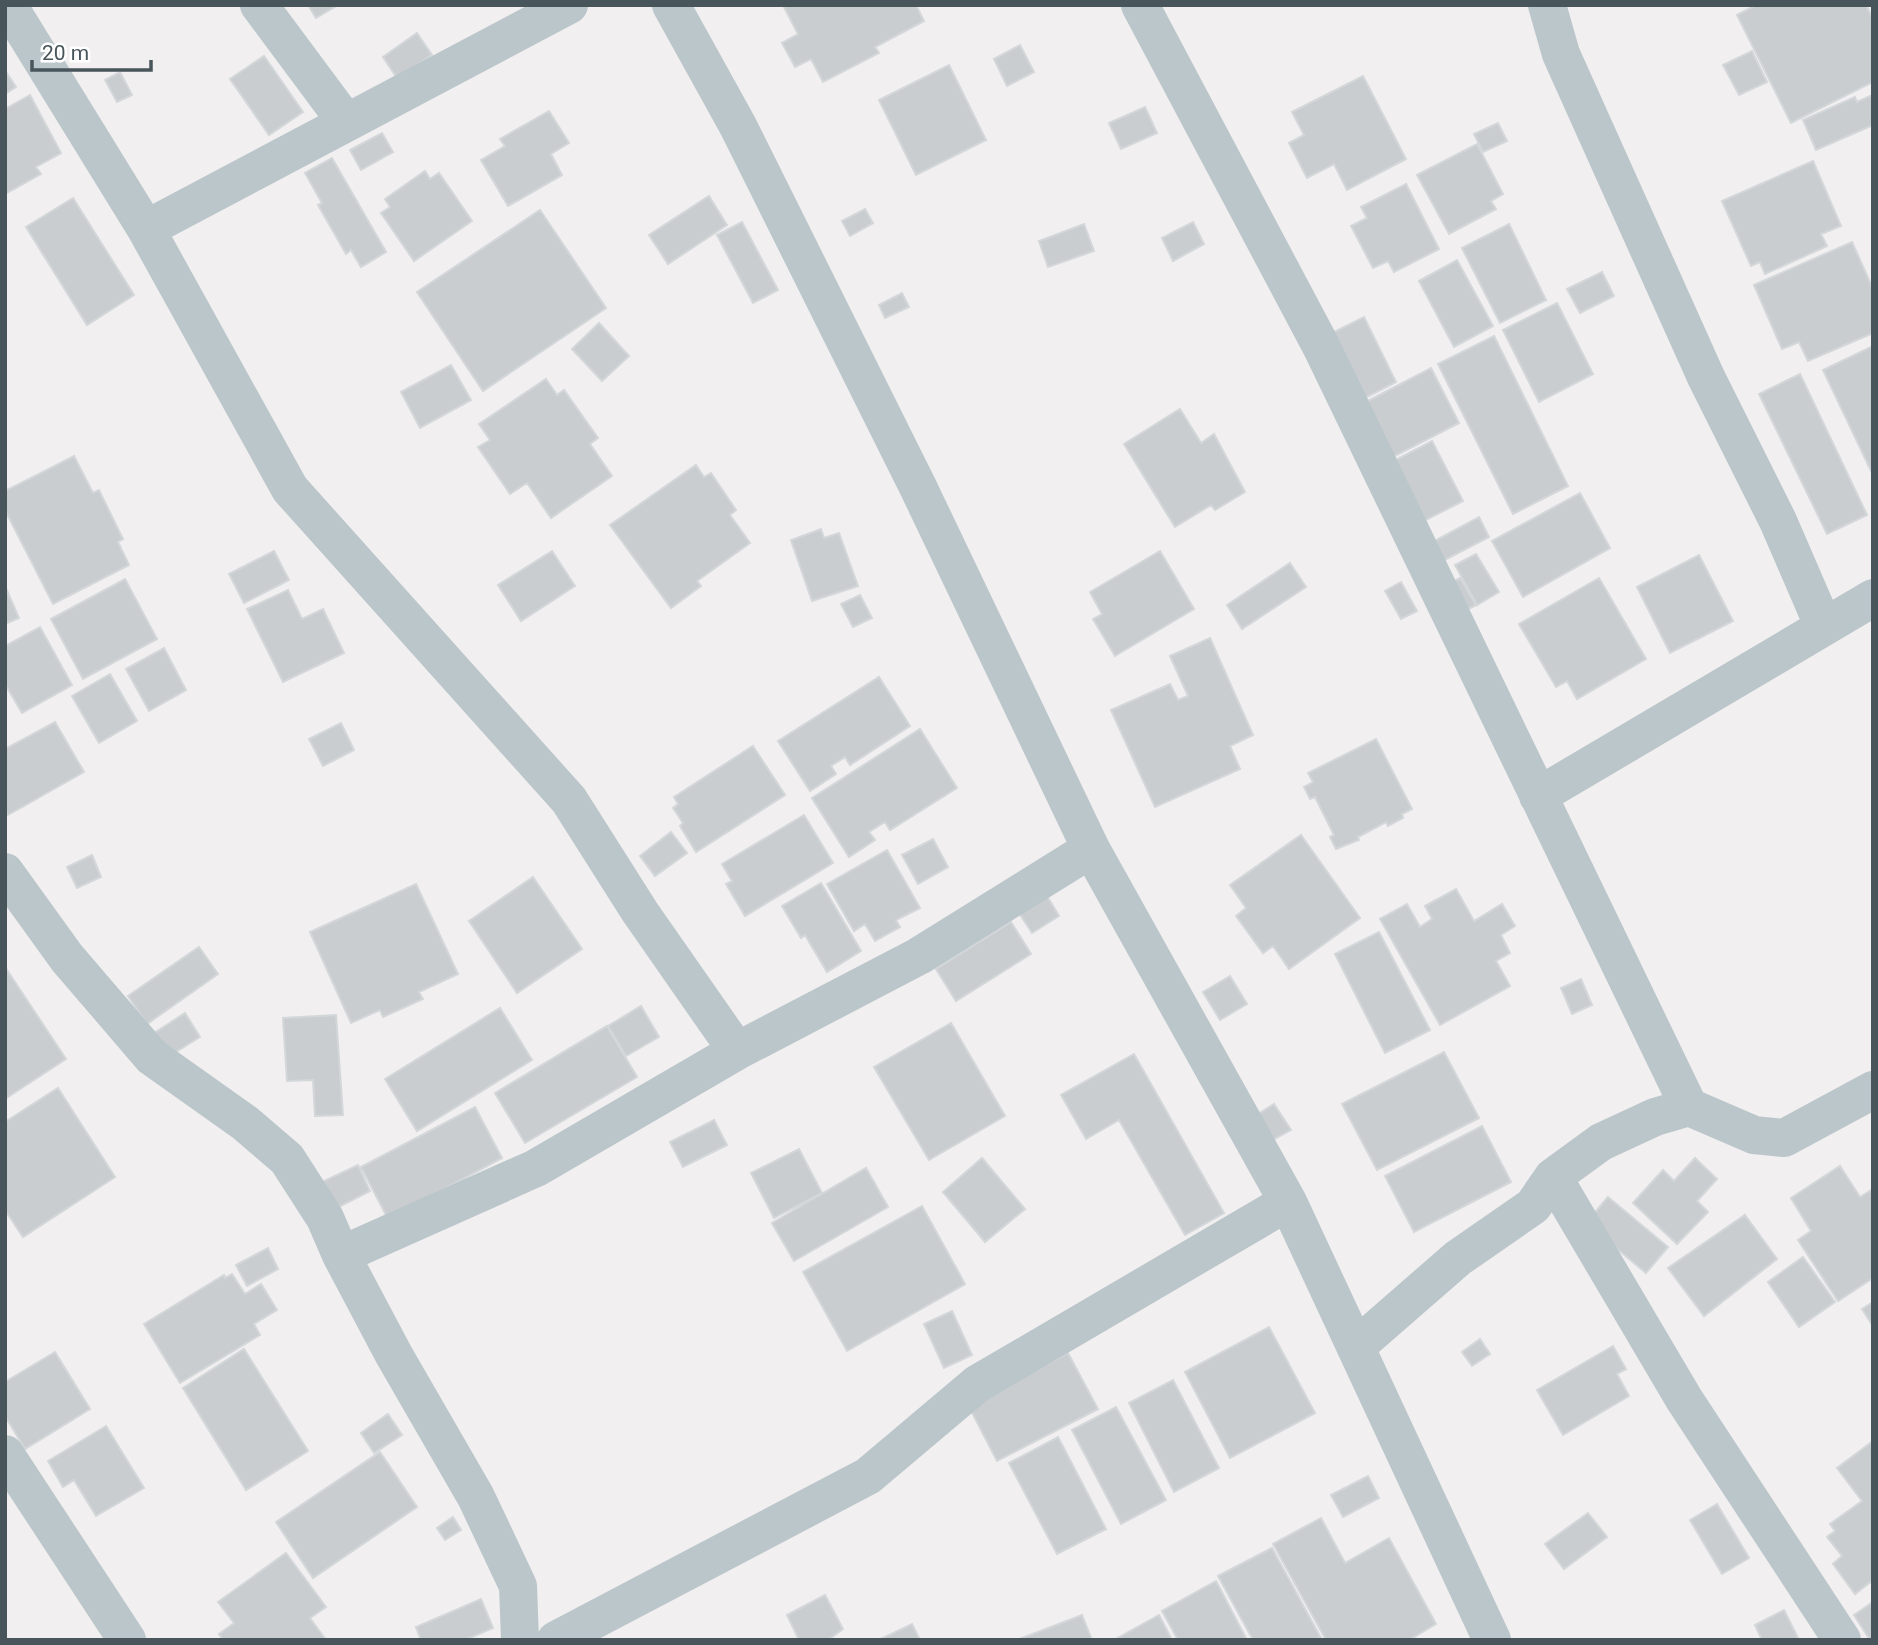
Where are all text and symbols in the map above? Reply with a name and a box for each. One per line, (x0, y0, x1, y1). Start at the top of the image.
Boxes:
scale bar (32, 28, 150, 72)
text: 20 m (42, 41, 89, 65)

